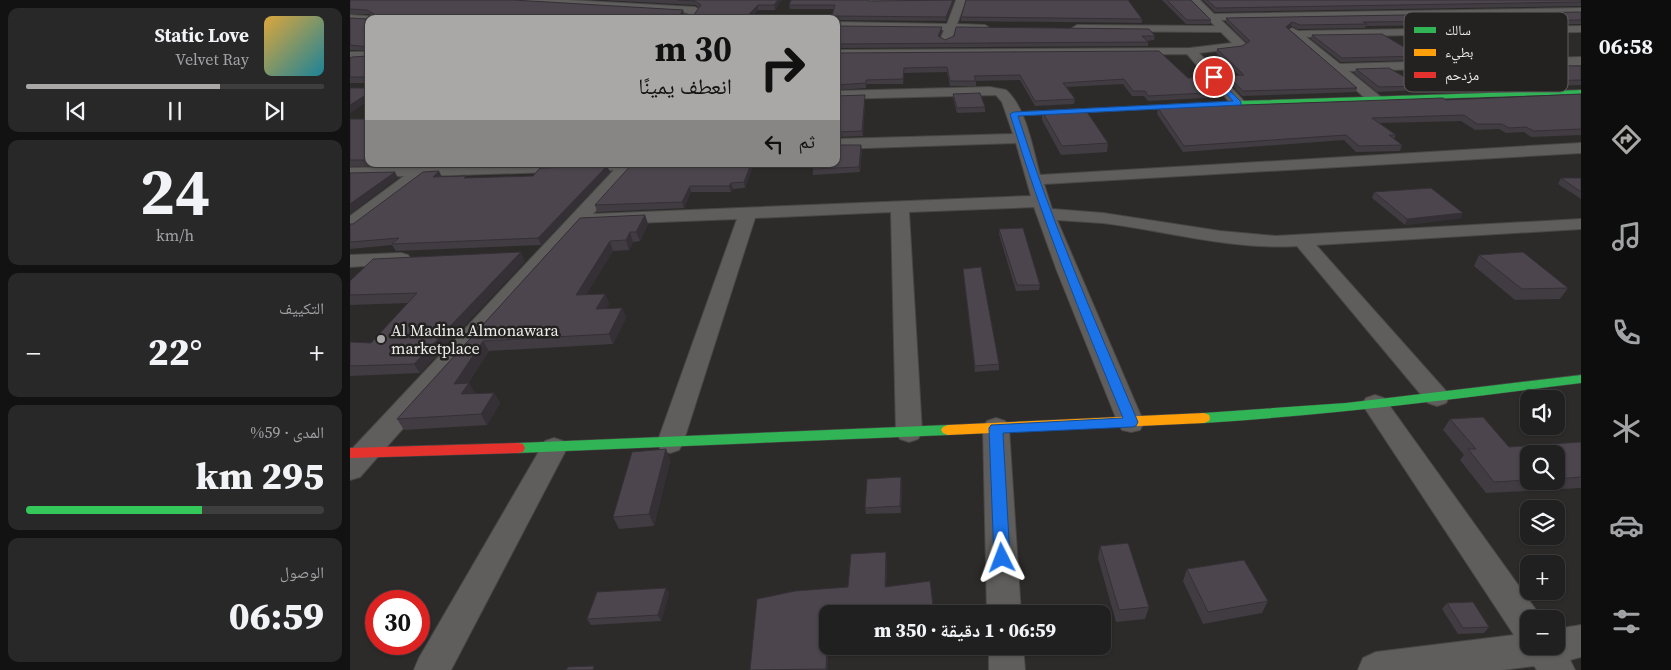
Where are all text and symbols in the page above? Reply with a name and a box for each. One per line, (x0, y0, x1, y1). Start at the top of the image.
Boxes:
legend (1404, 12, 1568, 92)
text: سالك (1445, 20, 1471, 40)
text: Static Love (154, 22, 249, 48)
text: 30 m (655, 25, 732, 73)
text: 06:58 (1599, 31, 1653, 61)
icon: right (750, 35, 815, 100)
text: بطيء (1445, 42, 1474, 64)
text: Velvet Ray (175, 48, 249, 70)
pin (1193, 56, 1235, 98)
icon: arrive (1200, 63, 1228, 91)
text: مزدحم (1445, 65, 1479, 85)
text: انعطف يمينًا (638, 71, 732, 101)
icon: previous (62, 97, 90, 125)
icon: pause (161, 97, 189, 125)
icon: next (260, 97, 288, 125)
icon: directions (1609, 122, 1644, 157)
text: ثم (798, 128, 815, 154)
icon: left (760, 130, 788, 158)
text: 24 (140, 147, 210, 236)
icon: music (1609, 219, 1644, 254)
text: km/h (156, 224, 194, 246)
text: التكييف (279, 297, 324, 319)
icon: phone (1609, 315, 1644, 350)
place label: Al Madina Almonawara marketplace (391, 319, 560, 359)
text: 22° (148, 326, 202, 378)
marker: Al Madina Almonawara marketplace (375, 333, 387, 345)
text: − (26, 334, 41, 372)
text: + (309, 334, 324, 372)
map controls (1520, 390, 1565, 655)
button: sound (1520, 390, 1565, 435)
icon: climate (1609, 411, 1644, 446)
text: المدى · 59% (250, 421, 324, 443)
button: search (1520, 445, 1565, 490)
text: 295 km (196, 450, 324, 502)
button: layers (1520, 500, 1565, 545)
icon: car (1609, 508, 1644, 543)
position arrow (975, 531, 1027, 583)
button: + (1520, 555, 1565, 600)
text: الوصول (280, 561, 324, 583)
text: 06:59 (229, 590, 324, 642)
speed limit sign: 30 (365, 590, 430, 655)
icon: filters (1609, 604, 1644, 639)
button: − (1520, 610, 1565, 655)
text: 06:59 · 1 دقيقة · 350 m (874, 617, 1056, 643)

